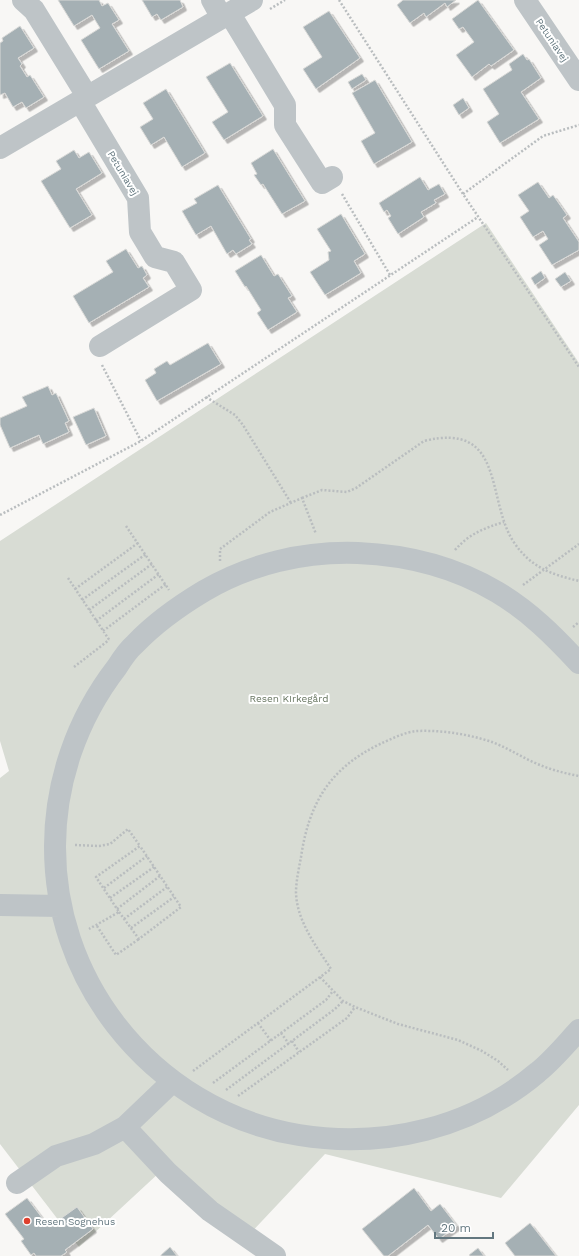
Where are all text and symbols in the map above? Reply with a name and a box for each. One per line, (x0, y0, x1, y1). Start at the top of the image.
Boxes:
street label: Petuniavej (533, 16, 571, 64)
street label: Petuniavej (105, 149, 141, 197)
park label: Resen KIrkegård (250, 693, 328, 704)
scale bar (435, 1214, 493, 1240)
marker: Resen Sognehus (22, 1216, 32, 1226)
place label: Resen Sognehus (35, 1216, 115, 1227)
text: 20 m (441, 1221, 471, 1235)

